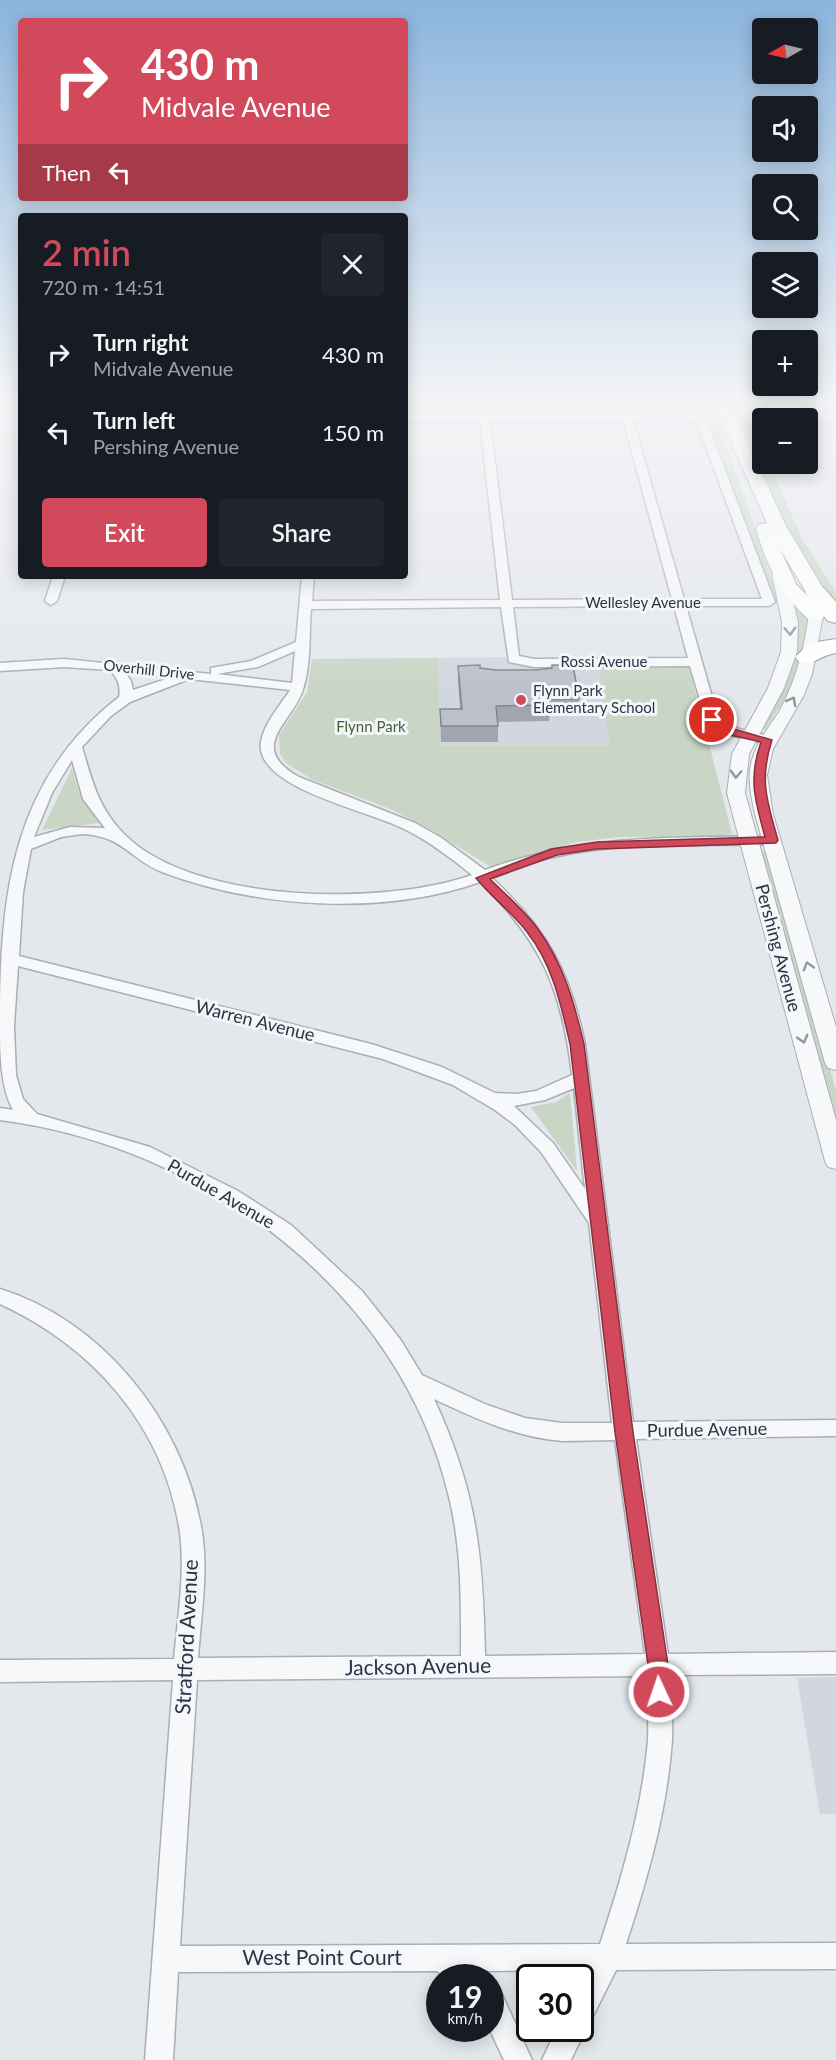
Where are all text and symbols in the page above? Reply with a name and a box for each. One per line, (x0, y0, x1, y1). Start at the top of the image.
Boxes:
north arrow (752, 18, 818, 84)
map controls (752, 18, 818, 474)
text: 430 m (141, 39, 259, 89)
icon: right (42, 42, 120, 120)
text: Midvale Avenue (141, 90, 331, 123)
button: sound (752, 96, 818, 162)
icon: left (103, 156, 136, 189)
text: Then (42, 159, 91, 186)
button: search (752, 174, 818, 240)
text: 2 min (42, 230, 131, 274)
button: close (321, 233, 384, 296)
button: layers (752, 252, 818, 318)
text: 720 m · 14:51 (42, 275, 165, 299)
text: Turn right (93, 329, 188, 356)
button: + (752, 330, 818, 396)
icon: right (42, 338, 75, 371)
text: 430 m (322, 341, 384, 368)
text: Midvale Avenue (93, 356, 233, 380)
text: Turn left (93, 407, 175, 434)
button: − (752, 408, 818, 474)
icon: left (42, 416, 75, 449)
text: 150 m (322, 419, 384, 446)
text: Pershing Avenue (93, 434, 239, 458)
button: Exit (42, 498, 207, 567)
button: Share (219, 498, 384, 567)
street label: Wellesley Avenue (585, 593, 701, 611)
one-way arrow (784, 627, 797, 636)
street label: Rossi Avenue (561, 652, 648, 670)
street label: Overhill Drive (103, 655, 196, 683)
place label: Flynn Park Elementary School (533, 681, 655, 716)
marker: Flynn Park Elementary School (514, 693, 528, 707)
pin (686, 694, 737, 745)
one-way arrow (785, 697, 796, 707)
icon: arrive (695, 703, 728, 736)
park label: Flynn Park (336, 717, 406, 735)
one-way arrow (730, 770, 743, 779)
street label: Pershing Avenue (751, 881, 807, 1014)
one-way arrow (803, 961, 815, 972)
street label: Warren Avenue (193, 995, 317, 1046)
one-way arrow (796, 1033, 808, 1044)
street label: Purdue Avenue (164, 1154, 279, 1233)
street label: Purdue Avenue (647, 1417, 767, 1441)
street label: Stratford Avenue (169, 1559, 202, 1715)
street label: Jackson Avenue (345, 1652, 491, 1679)
position arrow (627, 1660, 691, 1724)
street label: West Point Court (242, 1944, 402, 1969)
speed limit sign: 30 (516, 1964, 594, 2042)
text: 19 (448, 1978, 482, 2014)
text: km/h (447, 2009, 483, 2027)

